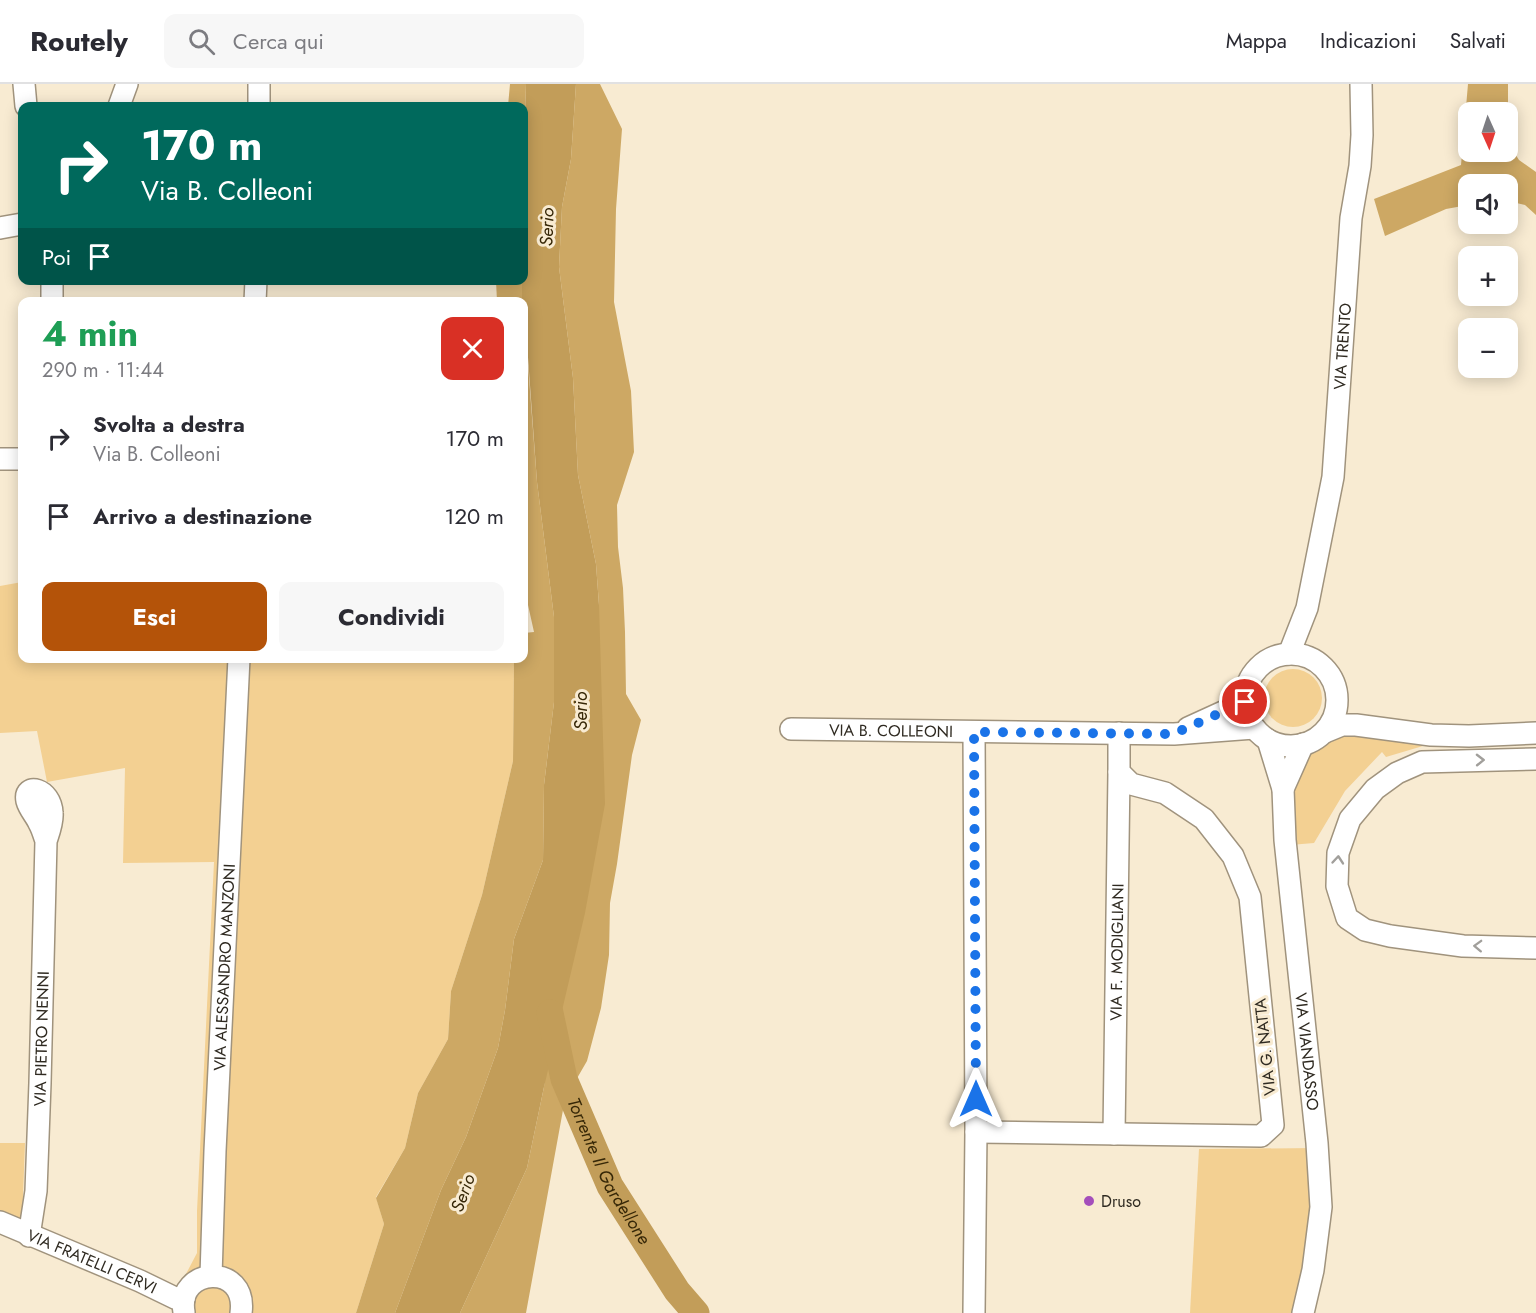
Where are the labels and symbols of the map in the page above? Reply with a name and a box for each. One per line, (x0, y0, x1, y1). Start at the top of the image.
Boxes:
north arrow (1458, 102, 1518, 162)
water label: Serio (533, 207, 561, 247)
street label: VIA TRENTO (1328, 302, 1357, 390)
pin (1219, 676, 1270, 727)
water label: Serio (568, 691, 594, 730)
street label: VIA B. COLLEONI (829, 718, 953, 743)
one-way arrow (1476, 754, 1485, 766)
one-way arrow (1331, 855, 1344, 865)
street label: VIA ALESSANDRO MANZONI (207, 863, 240, 1071)
street label: VIA F. MODIGLIANI (1104, 883, 1129, 1021)
one-way arrow (1473, 940, 1482, 953)
street label: VIA PIETRO NENNI (28, 971, 54, 1107)
street label: VIA VIANDASSO (1290, 991, 1325, 1112)
street label: VIA G. NATTA (1248, 997, 1282, 1097)
position arrow (944, 1067, 1008, 1131)
water label: Torrente Il Gardellone (560, 1093, 657, 1250)
water label: Serio (444, 1170, 482, 1216)
place label: Druso (1101, 1190, 1141, 1213)
marker: Druso (1082, 1194, 1096, 1208)
street label: VIA FRATELLI CERVI (24, 1223, 161, 1299)

